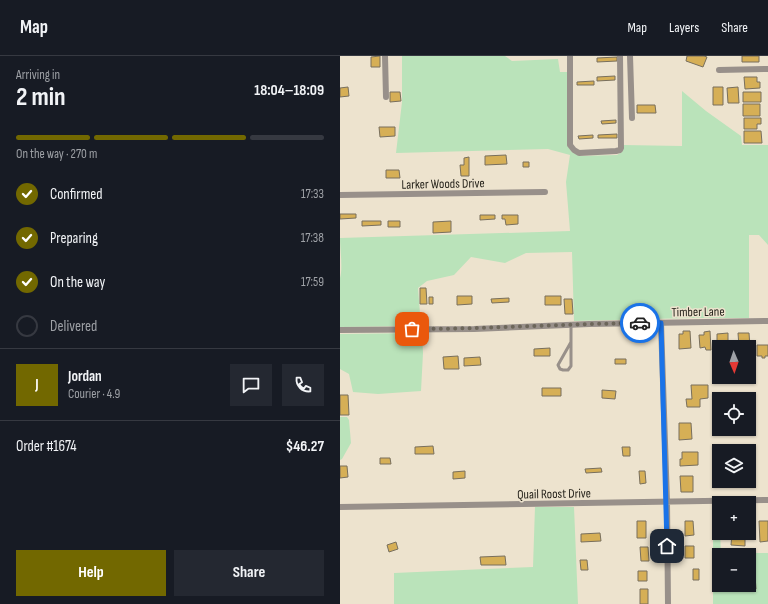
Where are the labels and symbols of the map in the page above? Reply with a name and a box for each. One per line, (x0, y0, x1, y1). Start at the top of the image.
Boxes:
street label: Larker Woods Drive (401, 175, 485, 193)
courier (620, 303, 660, 343)
street label: Timber Lane (671, 304, 725, 320)
pin (395, 312, 429, 346)
north arrow (712, 340, 756, 384)
street label: Quail Roost Drive (517, 485, 591, 503)
pin (650, 529, 684, 563)

